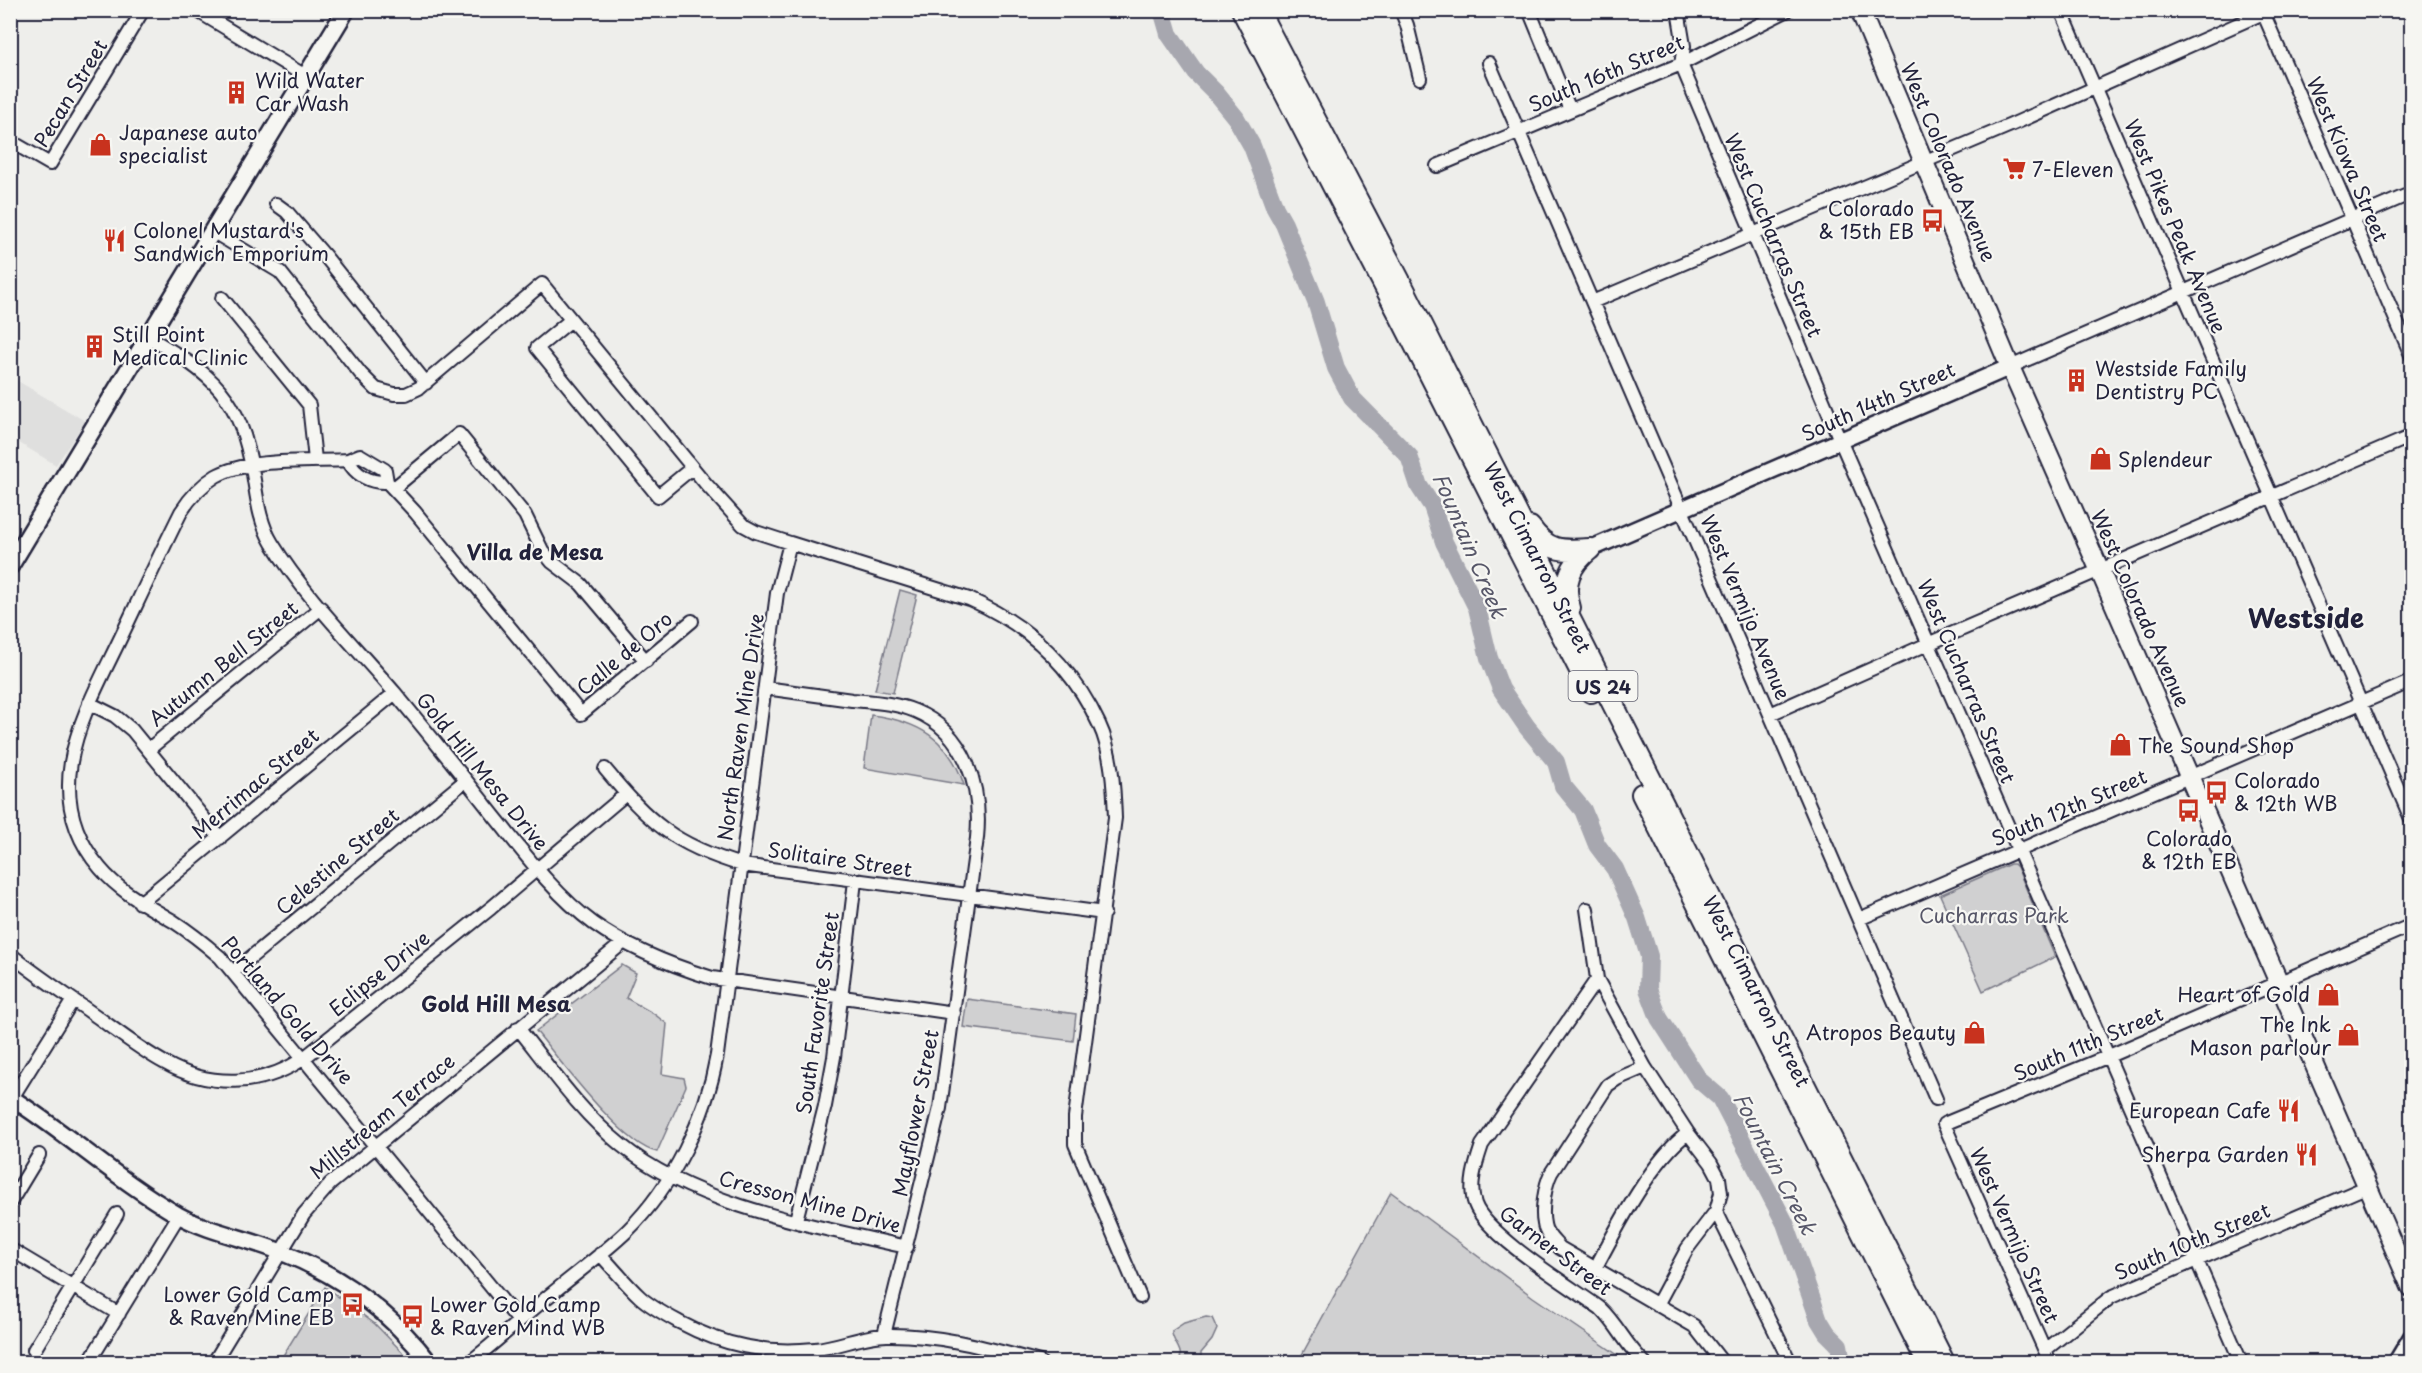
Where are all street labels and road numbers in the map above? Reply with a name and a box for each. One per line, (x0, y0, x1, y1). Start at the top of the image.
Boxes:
street label: South 16th Street (1524, 27, 1688, 119)
street label: Pecan Street (26, 33, 114, 153)
street label: West Colorado Avenue (1893, 58, 2005, 266)
street label: West Kiowa Street (2300, 72, 2396, 246)
street label: West Pikes Peak Avenue (2117, 114, 2235, 338)
street label: West Cucharras Street (1717, 128, 1831, 342)
street label: South 14th Street (1796, 354, 1960, 448)
street label: West Cimarron Street (1477, 456, 1599, 658)
street label: West Colorado Avenue (2084, 504, 2198, 712)
street label: West Vermijo Avenue (1693, 510, 1799, 704)
street label: West Cucharras Street (1910, 574, 2024, 788)
street label: Autumn Bell Street (142, 593, 304, 733)
street label: Calle de Oro (569, 604, 679, 702)
street label: North Raven Mine Drive (709, 611, 771, 843)
road number: US 24 (1568, 671, 1638, 701)
street label: Gold Hill Mesa Drive (410, 685, 556, 857)
street label: Merrimac Street (185, 721, 325, 845)
street label: South 12th Street (1987, 761, 2151, 853)
street label: Celestine Street (269, 800, 405, 922)
street label: Solitaire Street (766, 834, 914, 884)
street label: West Cimarron Street (1696, 890, 1818, 1092)
street label: South Favorite Street (788, 910, 846, 1116)
street label: Eclipse Drive (322, 923, 436, 1023)
street label: Portland Gold Drive (215, 929, 361, 1091)
street label: South 11th Street (2009, 998, 2167, 1088)
street label: Mayflower Street (884, 1027, 946, 1199)
street label: Millstream Terrace (303, 1046, 461, 1186)
street label: West Vermijo Street (1963, 1142, 2067, 1328)
street label: Cresson Mine Drive (716, 1162, 904, 1240)
street label: South 10th Street (2110, 1195, 2274, 1287)
street label: Garner Street (1493, 1198, 1619, 1302)

